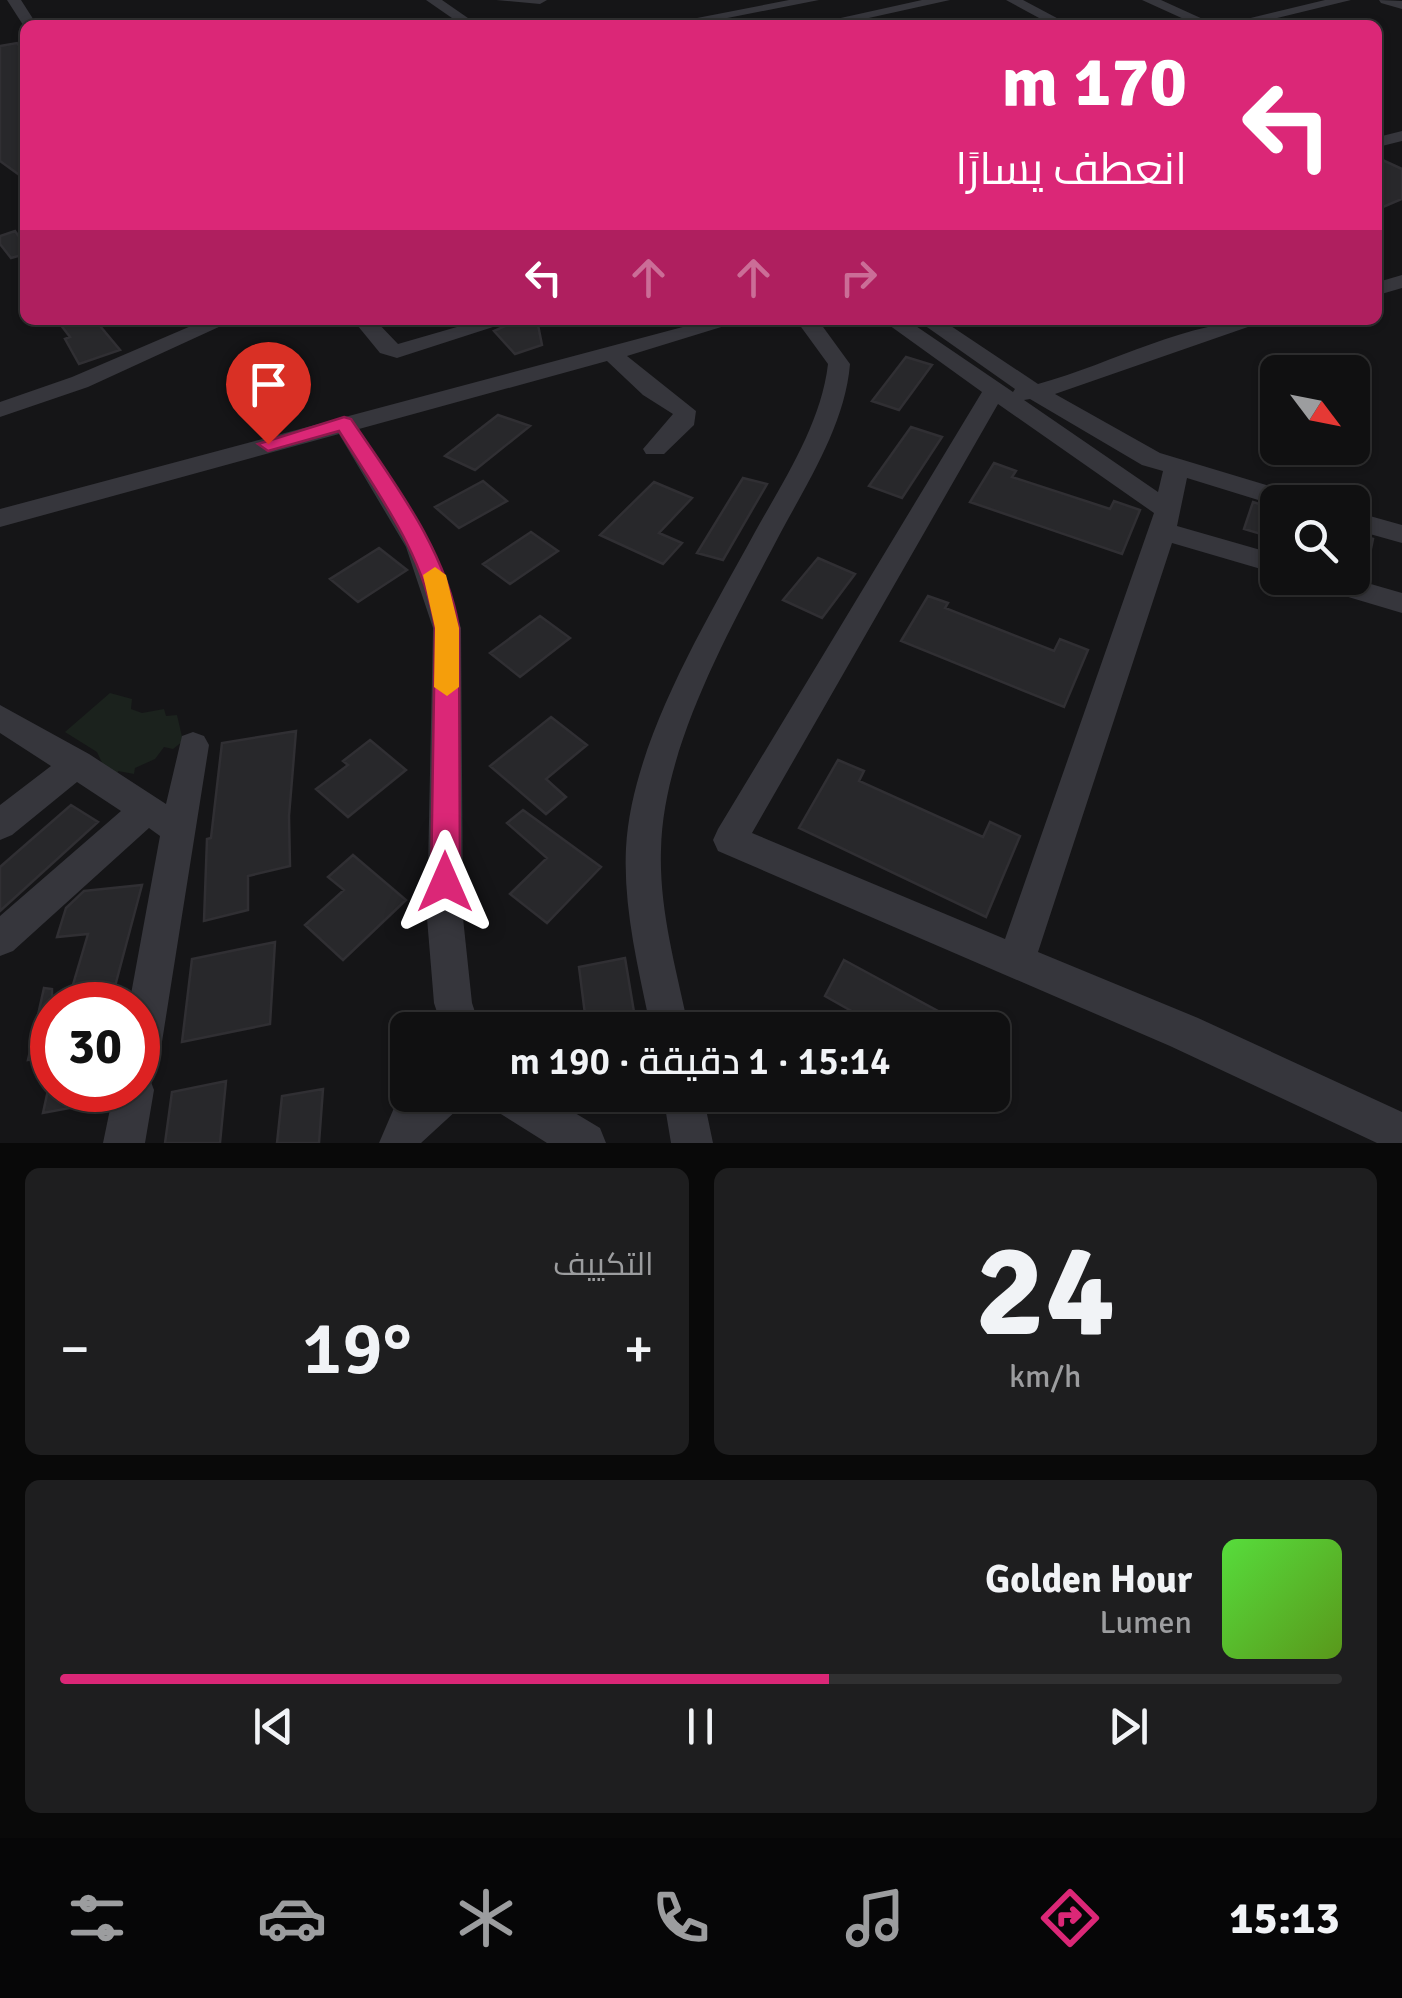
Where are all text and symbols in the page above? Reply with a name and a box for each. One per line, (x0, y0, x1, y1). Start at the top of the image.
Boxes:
text: 170 m (1002, 39, 1187, 125)
icon: left (1222, 60, 1352, 190)
text: انعطف يسارًا (955, 142, 1187, 197)
icon: left (516, 250, 571, 305)
icon: ahead (621, 250, 676, 305)
icon: ahead (726, 250, 781, 305)
icon: right (831, 250, 886, 305)
pin (226, 342, 311, 445)
north arrow (1260, 355, 1370, 465)
map controls (1260, 355, 1370, 595)
icon: arrive (241, 357, 296, 412)
button: search (1260, 485, 1370, 595)
position arrow (393, 830, 497, 934)
speed limit sign: 30 (30, 982, 160, 1112)
text: 15:14 · 1 دقيقة · 190 m (510, 1038, 890, 1085)
text: 24 (975, 1212, 1115, 1372)
text: التكييف (553, 1245, 654, 1284)
text: 19° (302, 1302, 412, 1395)
text: − (60, 1315, 90, 1383)
text: + (624, 1315, 653, 1383)
text: km/h (1009, 1357, 1082, 1396)
text: Golden Hour (985, 1556, 1192, 1603)
text: Lumen (1100, 1603, 1192, 1642)
icon: previous (246, 1699, 301, 1754)
icon: pause (673, 1699, 728, 1754)
icon: next (1101, 1699, 1156, 1754)
icon: filters (62, 1883, 132, 1953)
icon: car (257, 1883, 327, 1953)
icon: climate (451, 1883, 521, 1953)
icon: phone (646, 1883, 716, 1953)
icon: music (840, 1883, 910, 1953)
icon: directions (1035, 1883, 1105, 1953)
text: 15:13 (1229, 1891, 1340, 1946)

